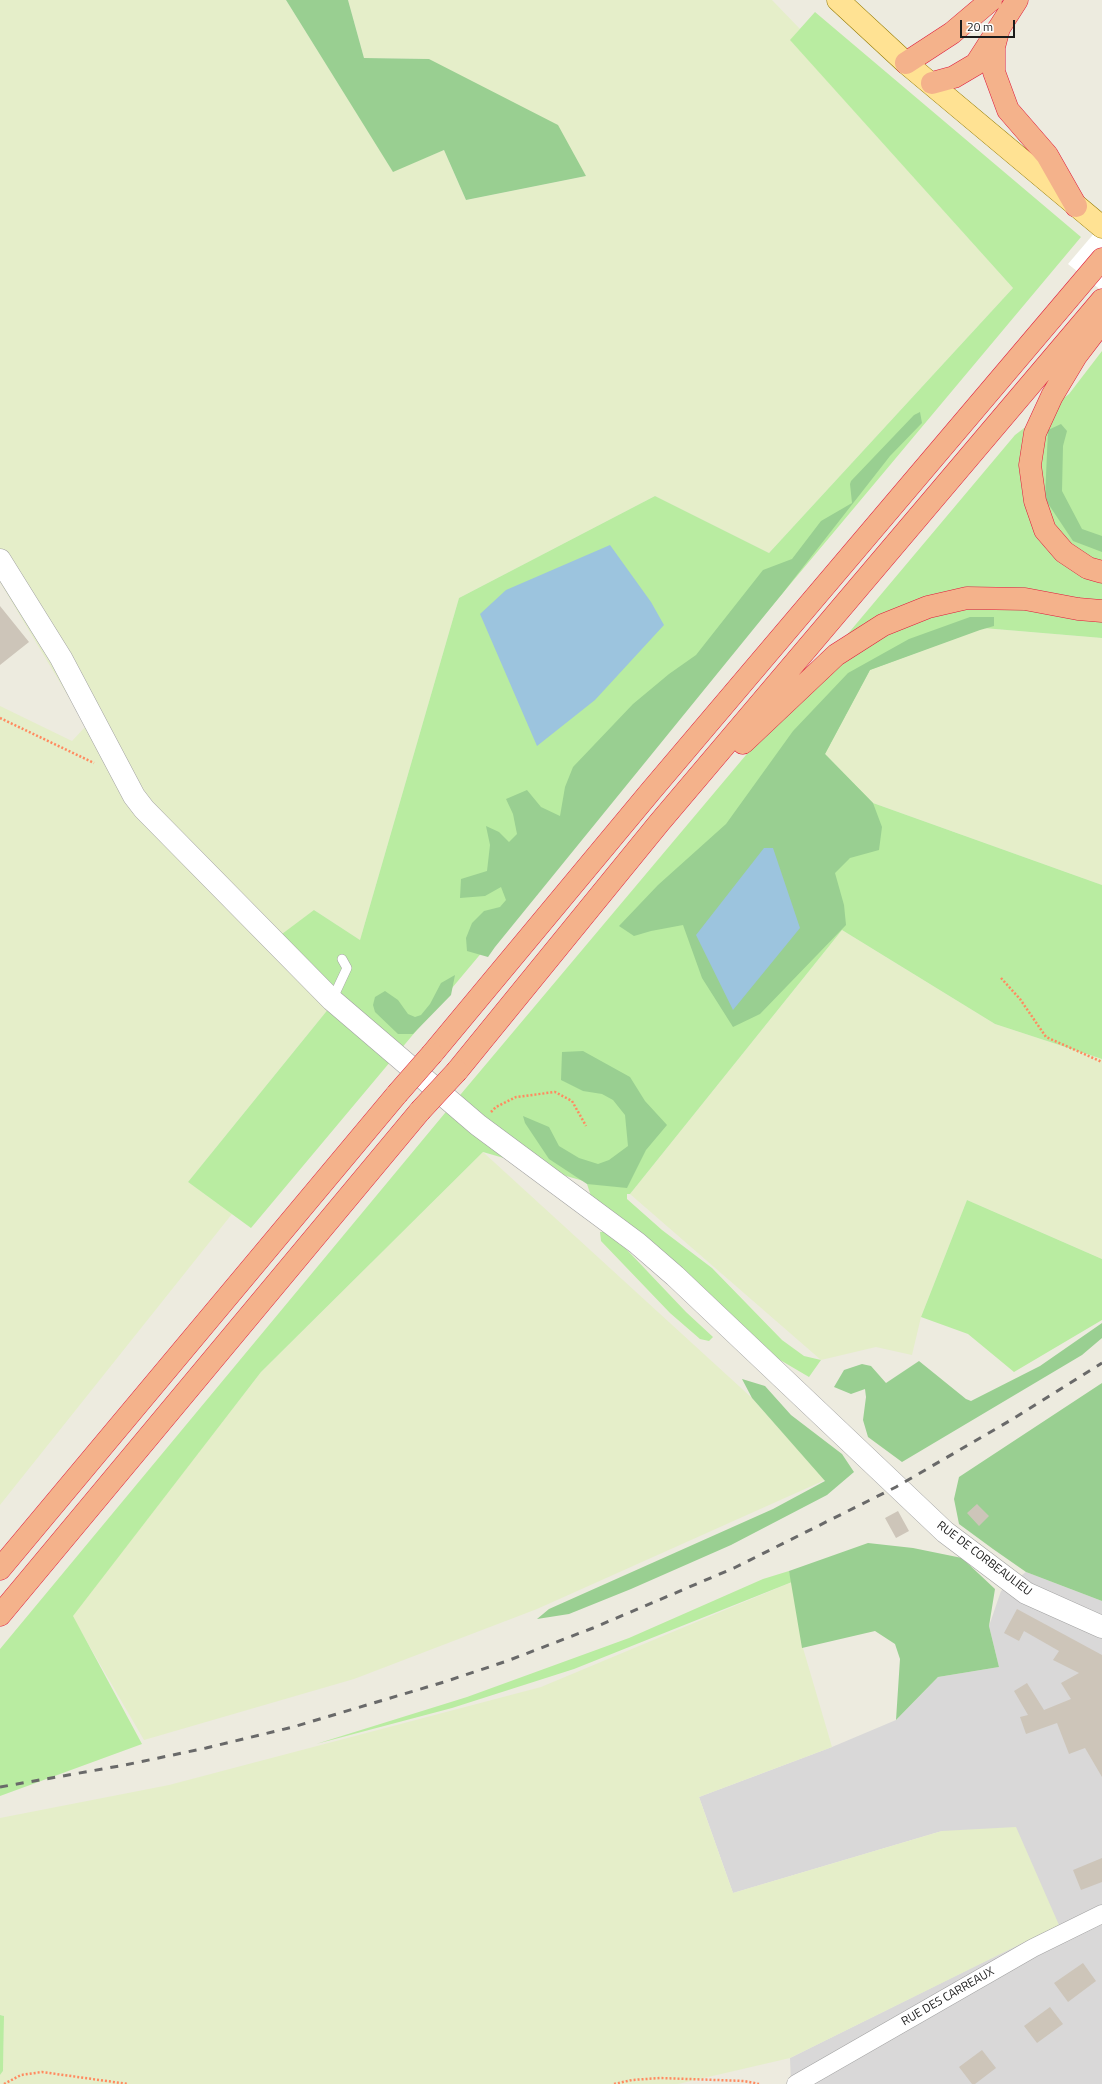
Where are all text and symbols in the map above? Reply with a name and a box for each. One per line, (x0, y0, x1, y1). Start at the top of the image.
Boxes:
scale bar (962, 12, 1017, 38)
text: 20 m (967, 17, 993, 36)
street label: RUE DE CORBEAULIEU (934, 1519, 1034, 1599)
street label: RUE DES CARREAUX (899, 1965, 997, 2029)

